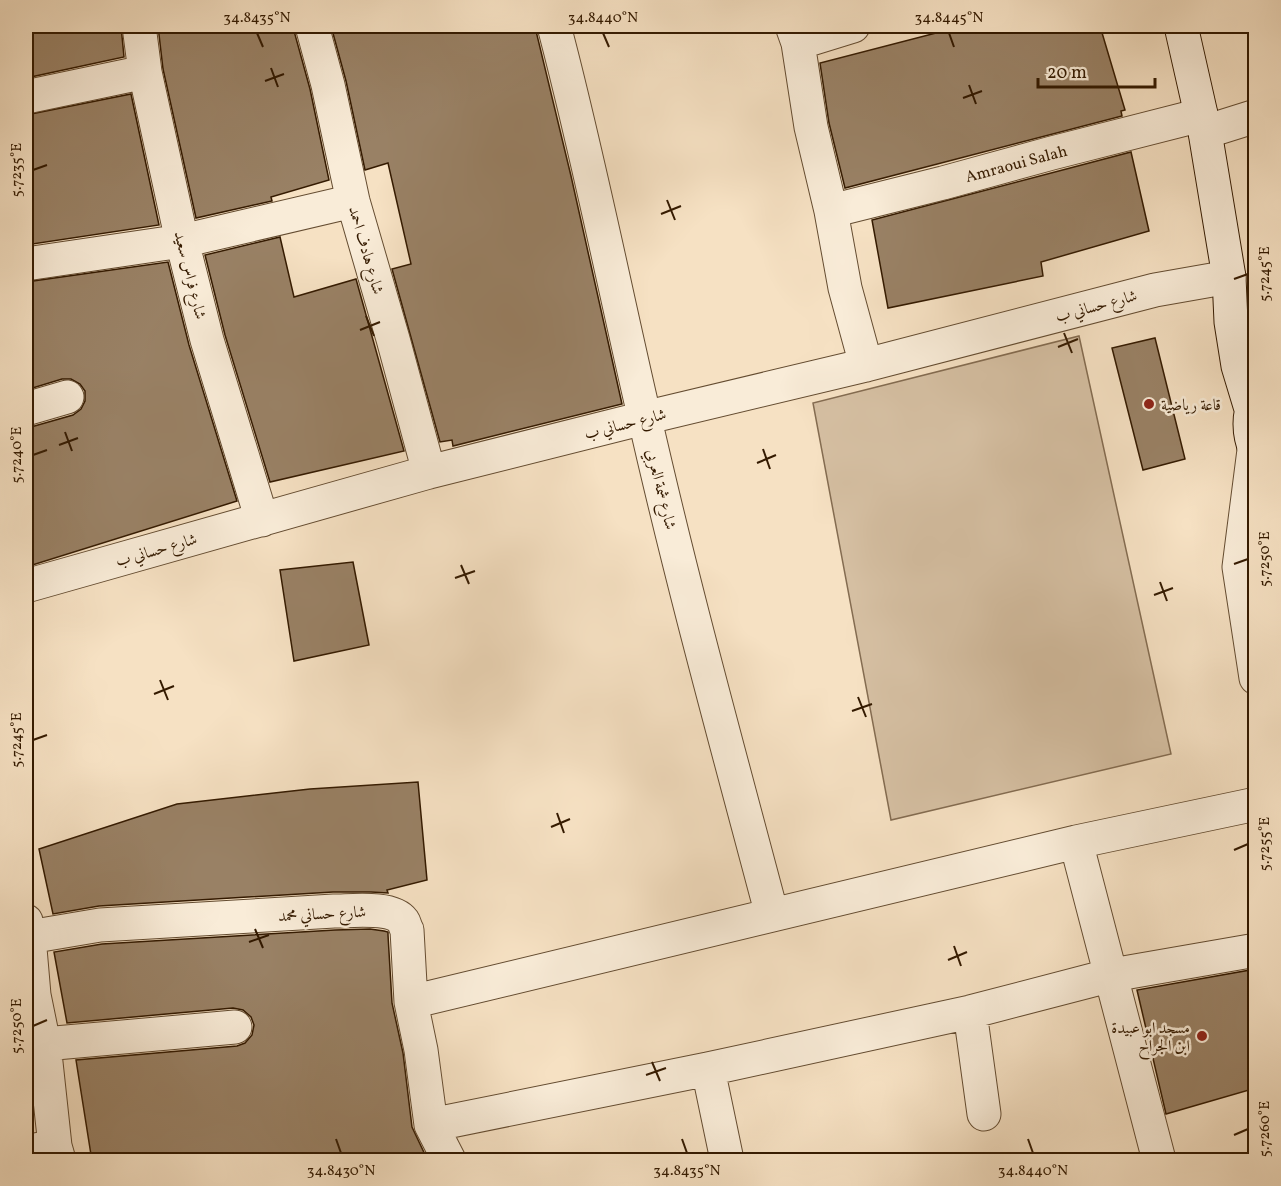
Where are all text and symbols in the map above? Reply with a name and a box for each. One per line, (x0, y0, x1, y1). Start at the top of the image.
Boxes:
text: 34.8435°N (223, 8, 291, 29)
text: 34.8440°N (568, 8, 638, 29)
text: 34.8445°N (915, 8, 983, 29)
scale bar (1038, 51, 1155, 89)
text: 20 m (1047, 61, 1087, 86)
street label: Amraoui Salah (963, 141, 1070, 189)
text: 5.7235°E (7, 143, 28, 197)
street label: شارع هادف احمد (341, 204, 388, 297)
street label: شارع فراس سعيد (167, 229, 211, 322)
text: 5.7245°E (1255, 246, 1276, 302)
street label: شارع حساني ب (1053, 285, 1140, 329)
place label: قاعة رياضية (1161, 395, 1221, 417)
marker: قاعة رياضية (1142, 397, 1156, 411)
street label: شارع حساني ب (582, 404, 669, 447)
text: 5.7240°E (7, 426, 28, 484)
street label: شارع شمة العربي (638, 447, 681, 532)
street label: شارع حساني ب (113, 529, 200, 574)
text: 5.7250°E (1255, 531, 1276, 587)
text: 5.7245°E (7, 712, 28, 768)
text: 5.7255°E (1255, 817, 1276, 871)
street label: شارع حساني محمد (277, 902, 367, 929)
text: 5.7250°E (7, 998, 28, 1054)
place label: مسجد ابو عبيدة ابن الجراح (1111, 1018, 1190, 1060)
marker: مسجد ابو عبيدة ابن الجراح (1195, 1029, 1209, 1043)
text: 5.7260°E (1255, 1101, 1276, 1157)
text: 34.8430°N (307, 1161, 375, 1182)
text: 34.8435°N (653, 1161, 721, 1182)
text: 34.8440°N (998, 1161, 1068, 1182)

